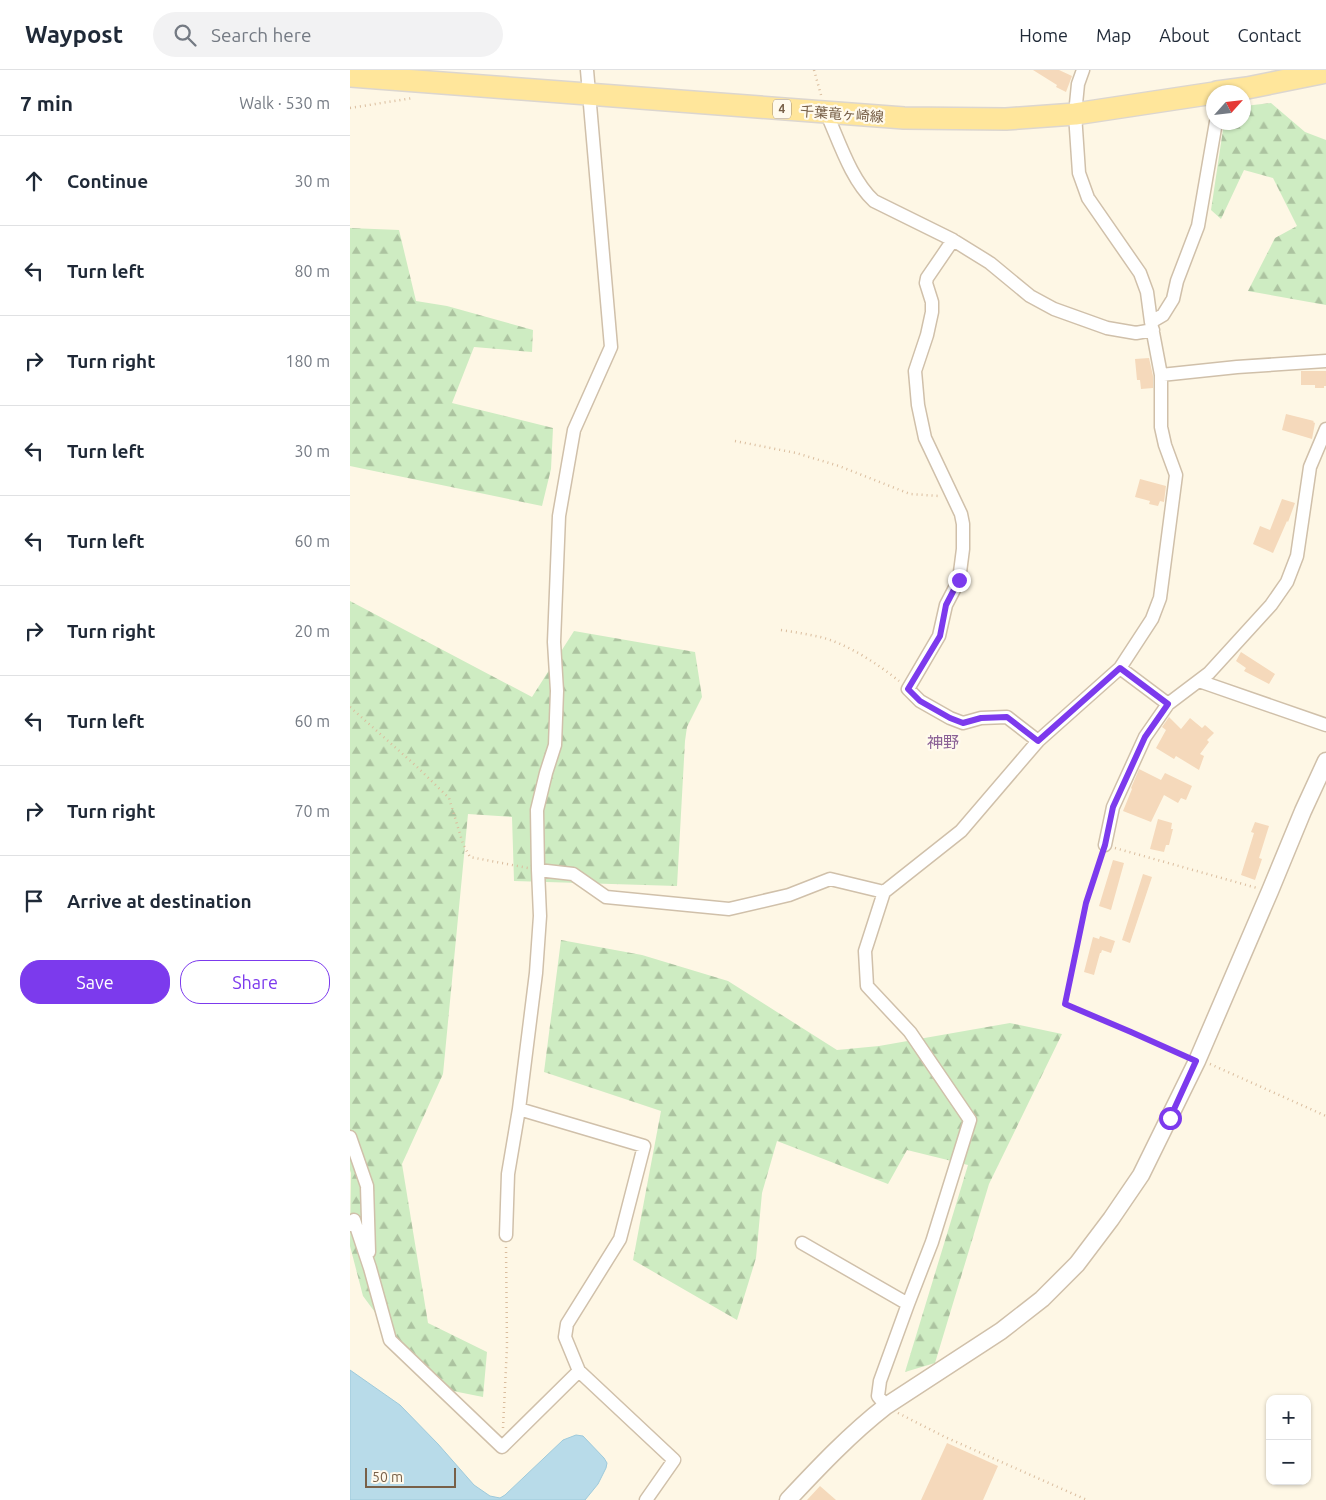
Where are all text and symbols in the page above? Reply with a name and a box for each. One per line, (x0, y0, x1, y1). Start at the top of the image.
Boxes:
search box (153, 12, 503, 57)
text: Waypost (25, 21, 123, 48)
icon: search (171, 21, 199, 49)
text: Search here (211, 24, 311, 46)
text: Home (1019, 25, 1068, 45)
text: Map (1096, 25, 1131, 45)
text: About (1159, 25, 1209, 45)
text: Contact (1237, 25, 1301, 45)
north arrow (1206, 85, 1251, 130)
text: 7 min (20, 91, 73, 115)
text: Walk · 530 m (239, 94, 330, 112)
road number: 4 (773, 100, 791, 118)
street label: 千葉竜ヶ崎線 (800, 103, 884, 125)
icon: ahead (20, 167, 48, 195)
text: Continue (67, 170, 148, 192)
text: 30 m (294, 172, 330, 190)
icon: left (20, 257, 48, 285)
text: Turn left (67, 260, 145, 282)
text: 80 m (294, 262, 330, 280)
icon: right (20, 347, 48, 375)
text: Turn right (67, 350, 155, 372)
text: 180 m (285, 352, 330, 370)
icon: left (20, 437, 48, 465)
text: Turn left (67, 440, 145, 462)
text: 30 m (294, 442, 330, 460)
icon: left (20, 527, 48, 555)
text: Turn left (67, 530, 145, 552)
text: 60 m (294, 532, 330, 550)
route end (948, 569, 971, 592)
icon: right (20, 617, 48, 645)
text: Turn right (67, 620, 155, 642)
text: 20 m (294, 622, 330, 640)
icon: left (20, 707, 48, 735)
text: Turn left (67, 710, 145, 732)
text: 60 m (294, 712, 330, 730)
district label: 神野 (927, 733, 959, 751)
icon: right (20, 797, 48, 825)
text: Turn right (67, 800, 155, 822)
text: 70 m (294, 802, 330, 820)
icon: arrive (20, 887, 48, 915)
text: Arrive at destination (67, 890, 252, 912)
button: Save (20, 960, 170, 1004)
button: Share (180, 960, 330, 1004)
route start (1159, 1107, 1182, 1130)
map controls (1266, 1395, 1311, 1485)
button: + (1266, 1395, 1311, 1440)
button: − (1266, 1440, 1311, 1485)
scale bar (365, 1465, 456, 1488)
text: 50 m (372, 1469, 403, 1485)

